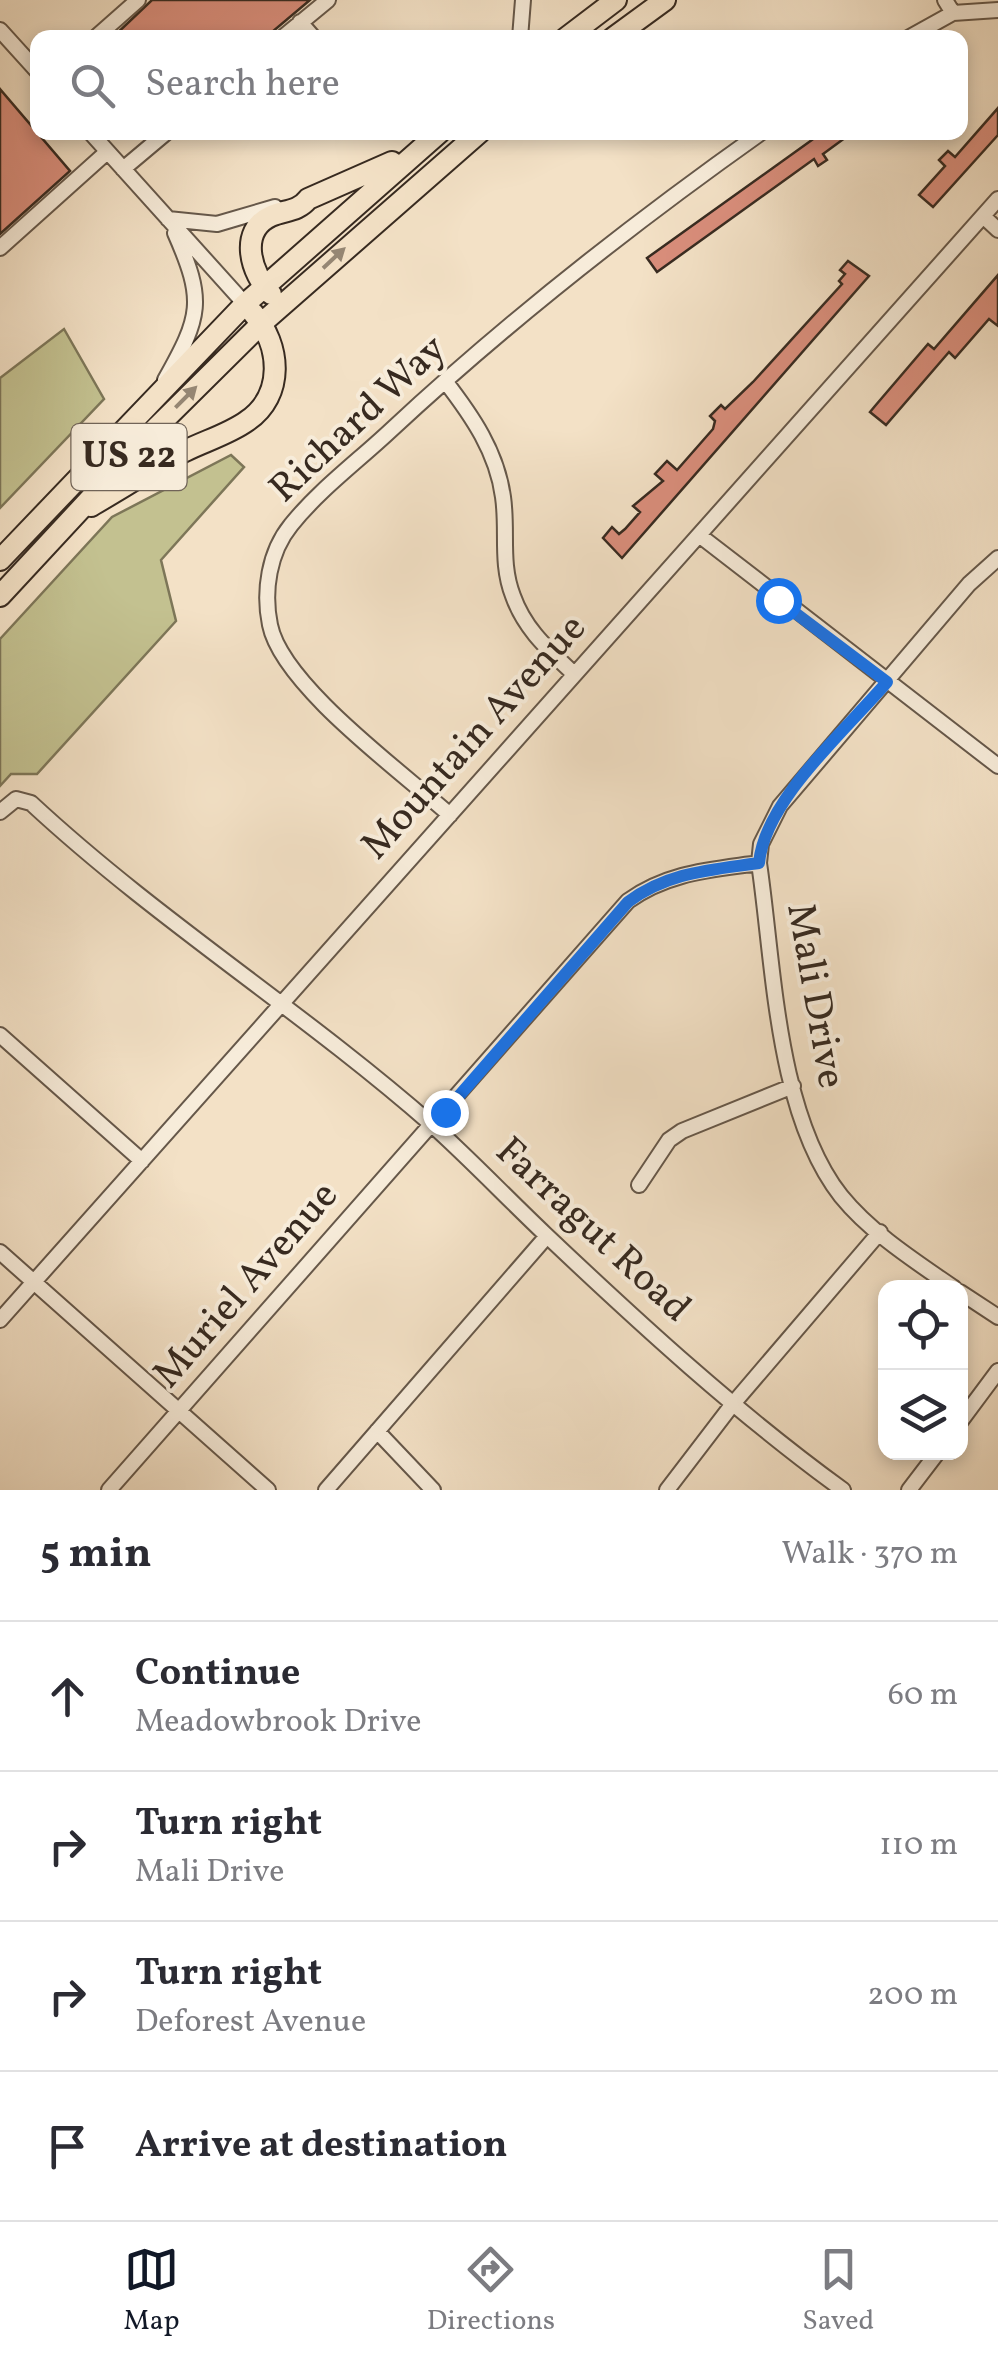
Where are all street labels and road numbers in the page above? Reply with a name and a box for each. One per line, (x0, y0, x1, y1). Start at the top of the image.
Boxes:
street label: Richard Way (258, 323, 460, 517)
road number: US 22 (72, 424, 186, 490)
street label: Mountain Avenue (350, 603, 600, 873)
street label: Mali Drive (770, 899, 858, 1093)
street label: Farragut Road (482, 1126, 702, 1336)
street label: Muriel Avenue (141, 1170, 353, 1402)

